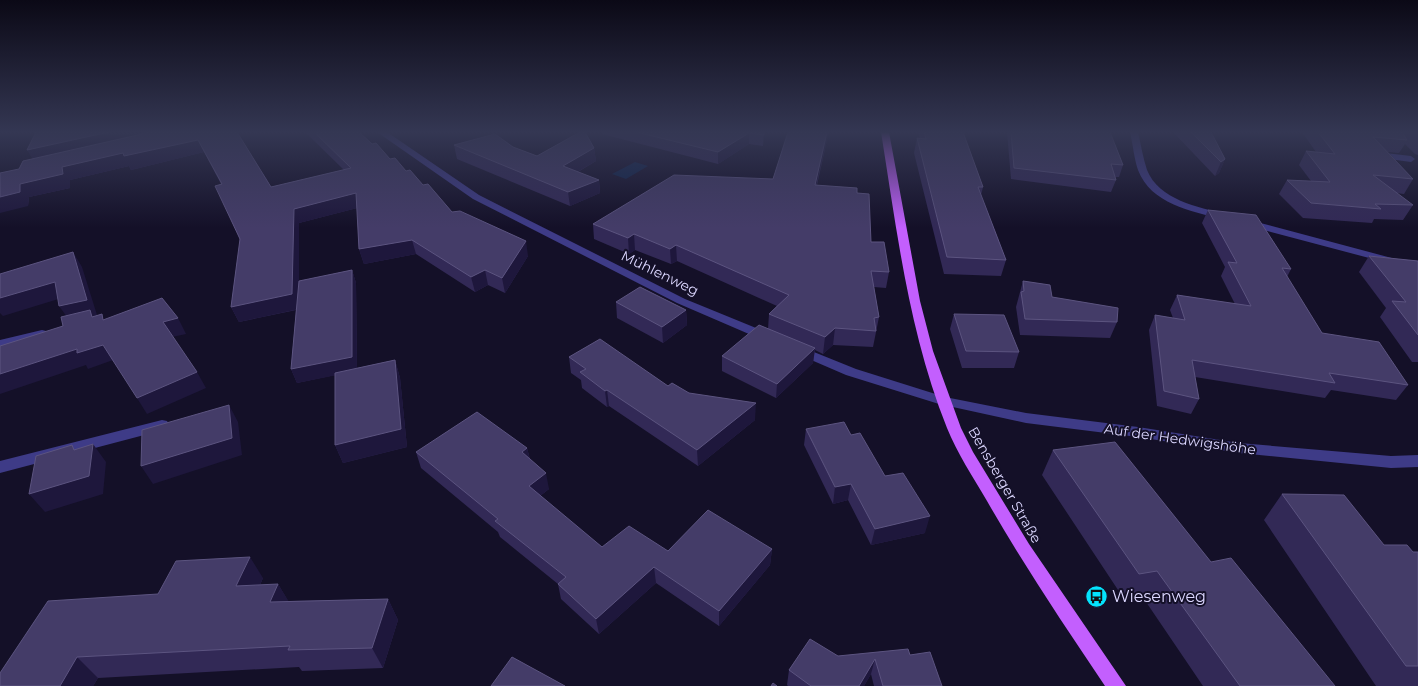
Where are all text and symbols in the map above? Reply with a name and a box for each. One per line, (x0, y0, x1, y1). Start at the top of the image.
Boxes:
street label: Mühlenweg (618, 247, 702, 299)
street label: Auf der Hedwigshöhe (1103, 419, 1257, 459)
street label: Bensberger Straße (964, 424, 1046, 546)
bus stop icon: Wiesenweg (1084, 584, 1108, 608)
place label: Wiesenweg (1112, 587, 1206, 606)

